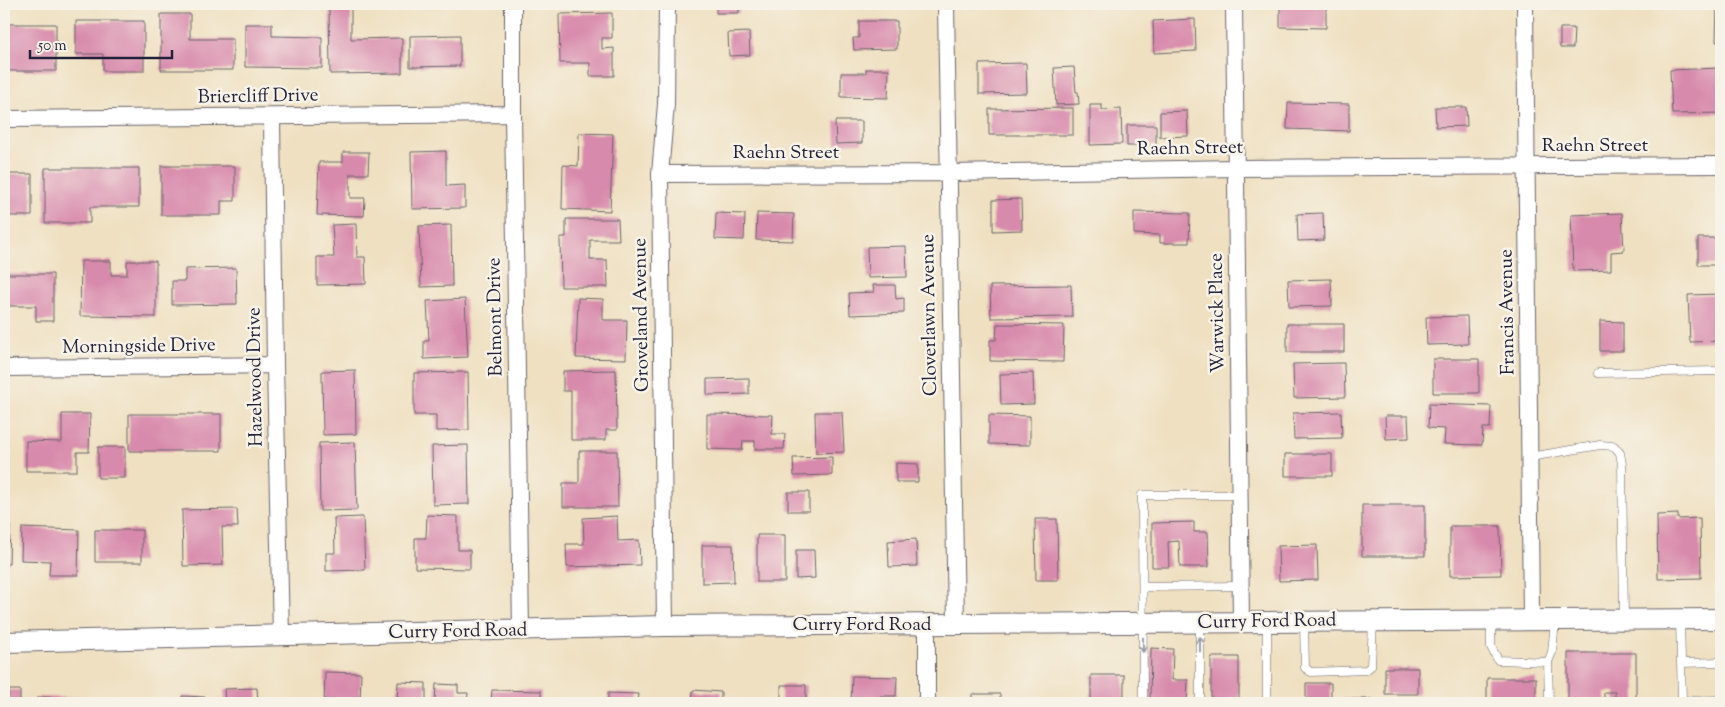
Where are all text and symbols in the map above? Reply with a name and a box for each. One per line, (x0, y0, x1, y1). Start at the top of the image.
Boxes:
scale bar (30, 28, 172, 60)
text: 50 m (37, 36, 67, 57)
street label: Briercliff Drive (197, 82, 319, 112)
street label: Raehn Street (1542, 133, 1649, 160)
street label: Raehn Street (1137, 135, 1244, 163)
street label: Raehn Street (733, 140, 840, 167)
street label: Cloverlawn Avenue (915, 233, 945, 396)
street label: Groveland Avenue (627, 238, 657, 392)
street label: Francis Avenue (1493, 249, 1523, 375)
street label: Warwick Place (1203, 253, 1233, 373)
street label: Belmont Drive (481, 257, 511, 377)
street label: Hazelwood Drive (241, 307, 271, 447)
street label: Morningside Drive (62, 332, 216, 362)
street label: Curry Ford Road (1197, 607, 1337, 637)
street label: Curry Ford Road (792, 612, 932, 639)
street label: Curry Ford Road (388, 617, 528, 647)
one-way arrow (1138, 636, 1148, 653)
one-way arrow (1195, 636, 1205, 652)

